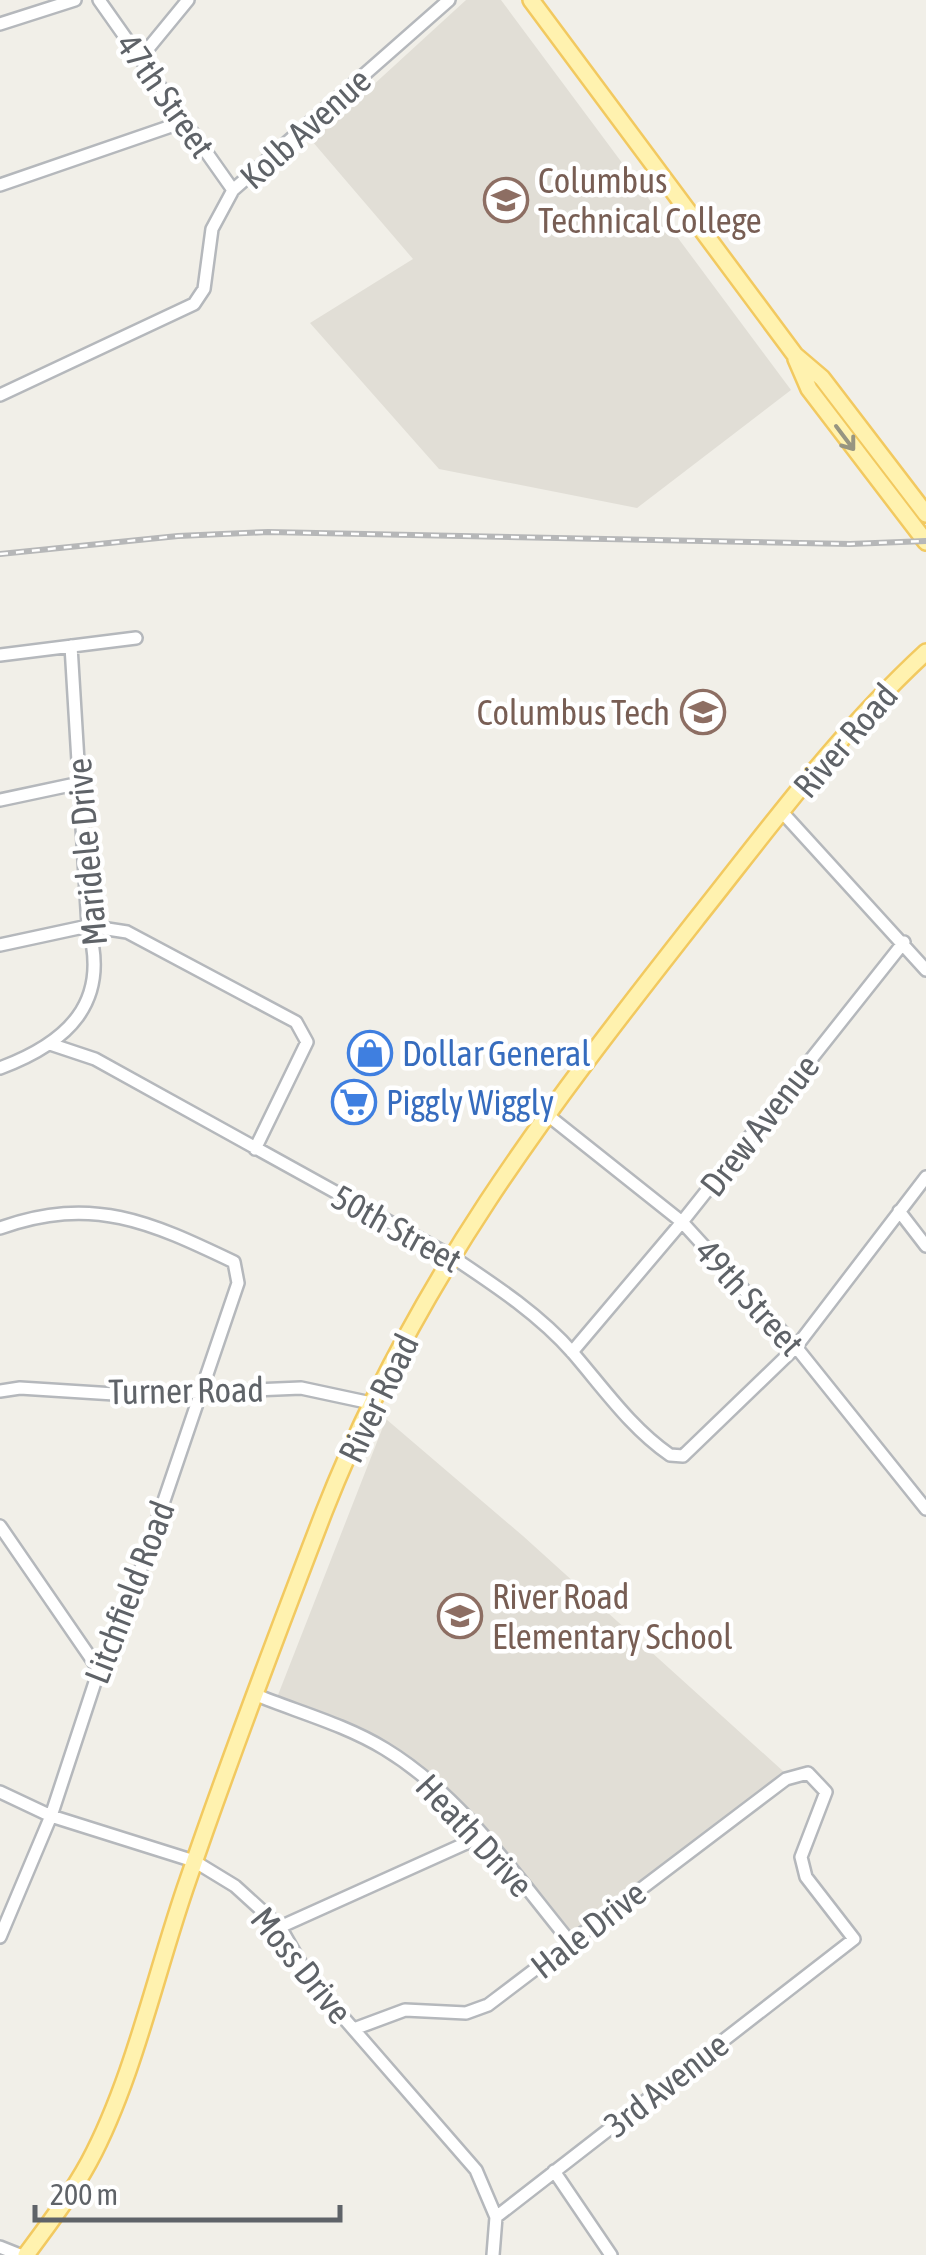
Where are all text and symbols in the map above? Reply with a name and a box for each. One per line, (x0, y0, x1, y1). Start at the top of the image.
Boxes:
street label: 47th Street (109, 26, 223, 164)
street label: Kolb Avenue (232, 59, 378, 197)
place label: Columbus Technical College (538, 160, 762, 240)
school or university icon: Columbus Technical College (483, 177, 529, 223)
one-way arrow (835, 424, 856, 451)
street label: River Road (785, 675, 905, 805)
school or university icon: Columbus Tech (680, 689, 726, 735)
place label: Columbus Tech (477, 692, 670, 732)
street label: Maridele Drive (58, 757, 114, 947)
shop icon: Dollar General (347, 1030, 393, 1076)
place label: Dollar General (402, 1033, 590, 1073)
street label: Drew Avenue (692, 1046, 826, 1204)
supermarket icon: Piggly Wiggly (331, 1079, 377, 1125)
place label: Piggly Wiggly (386, 1082, 554, 1122)
street label: 50th Street (325, 1176, 469, 1280)
street label: 49th Street (688, 1231, 812, 1363)
street label: River Road (330, 1327, 426, 1469)
street label: Turner Road (108, 1369, 264, 1411)
street label: Litchfield Road (76, 1495, 182, 1689)
place label: River Road Elementary School (492, 1576, 733, 1656)
school or university icon: River Road Elementary School (437, 1593, 483, 1639)
street label: Heath Drive (408, 1766, 542, 1904)
street label: Hale Drive (523, 1872, 653, 1986)
street label: Moss Drive (243, 1899, 361, 2031)
street label: 3rd Avenue (597, 2024, 735, 2144)
scale bar (35, 2160, 340, 2222)
text: 200 m (50, 2177, 118, 2211)

